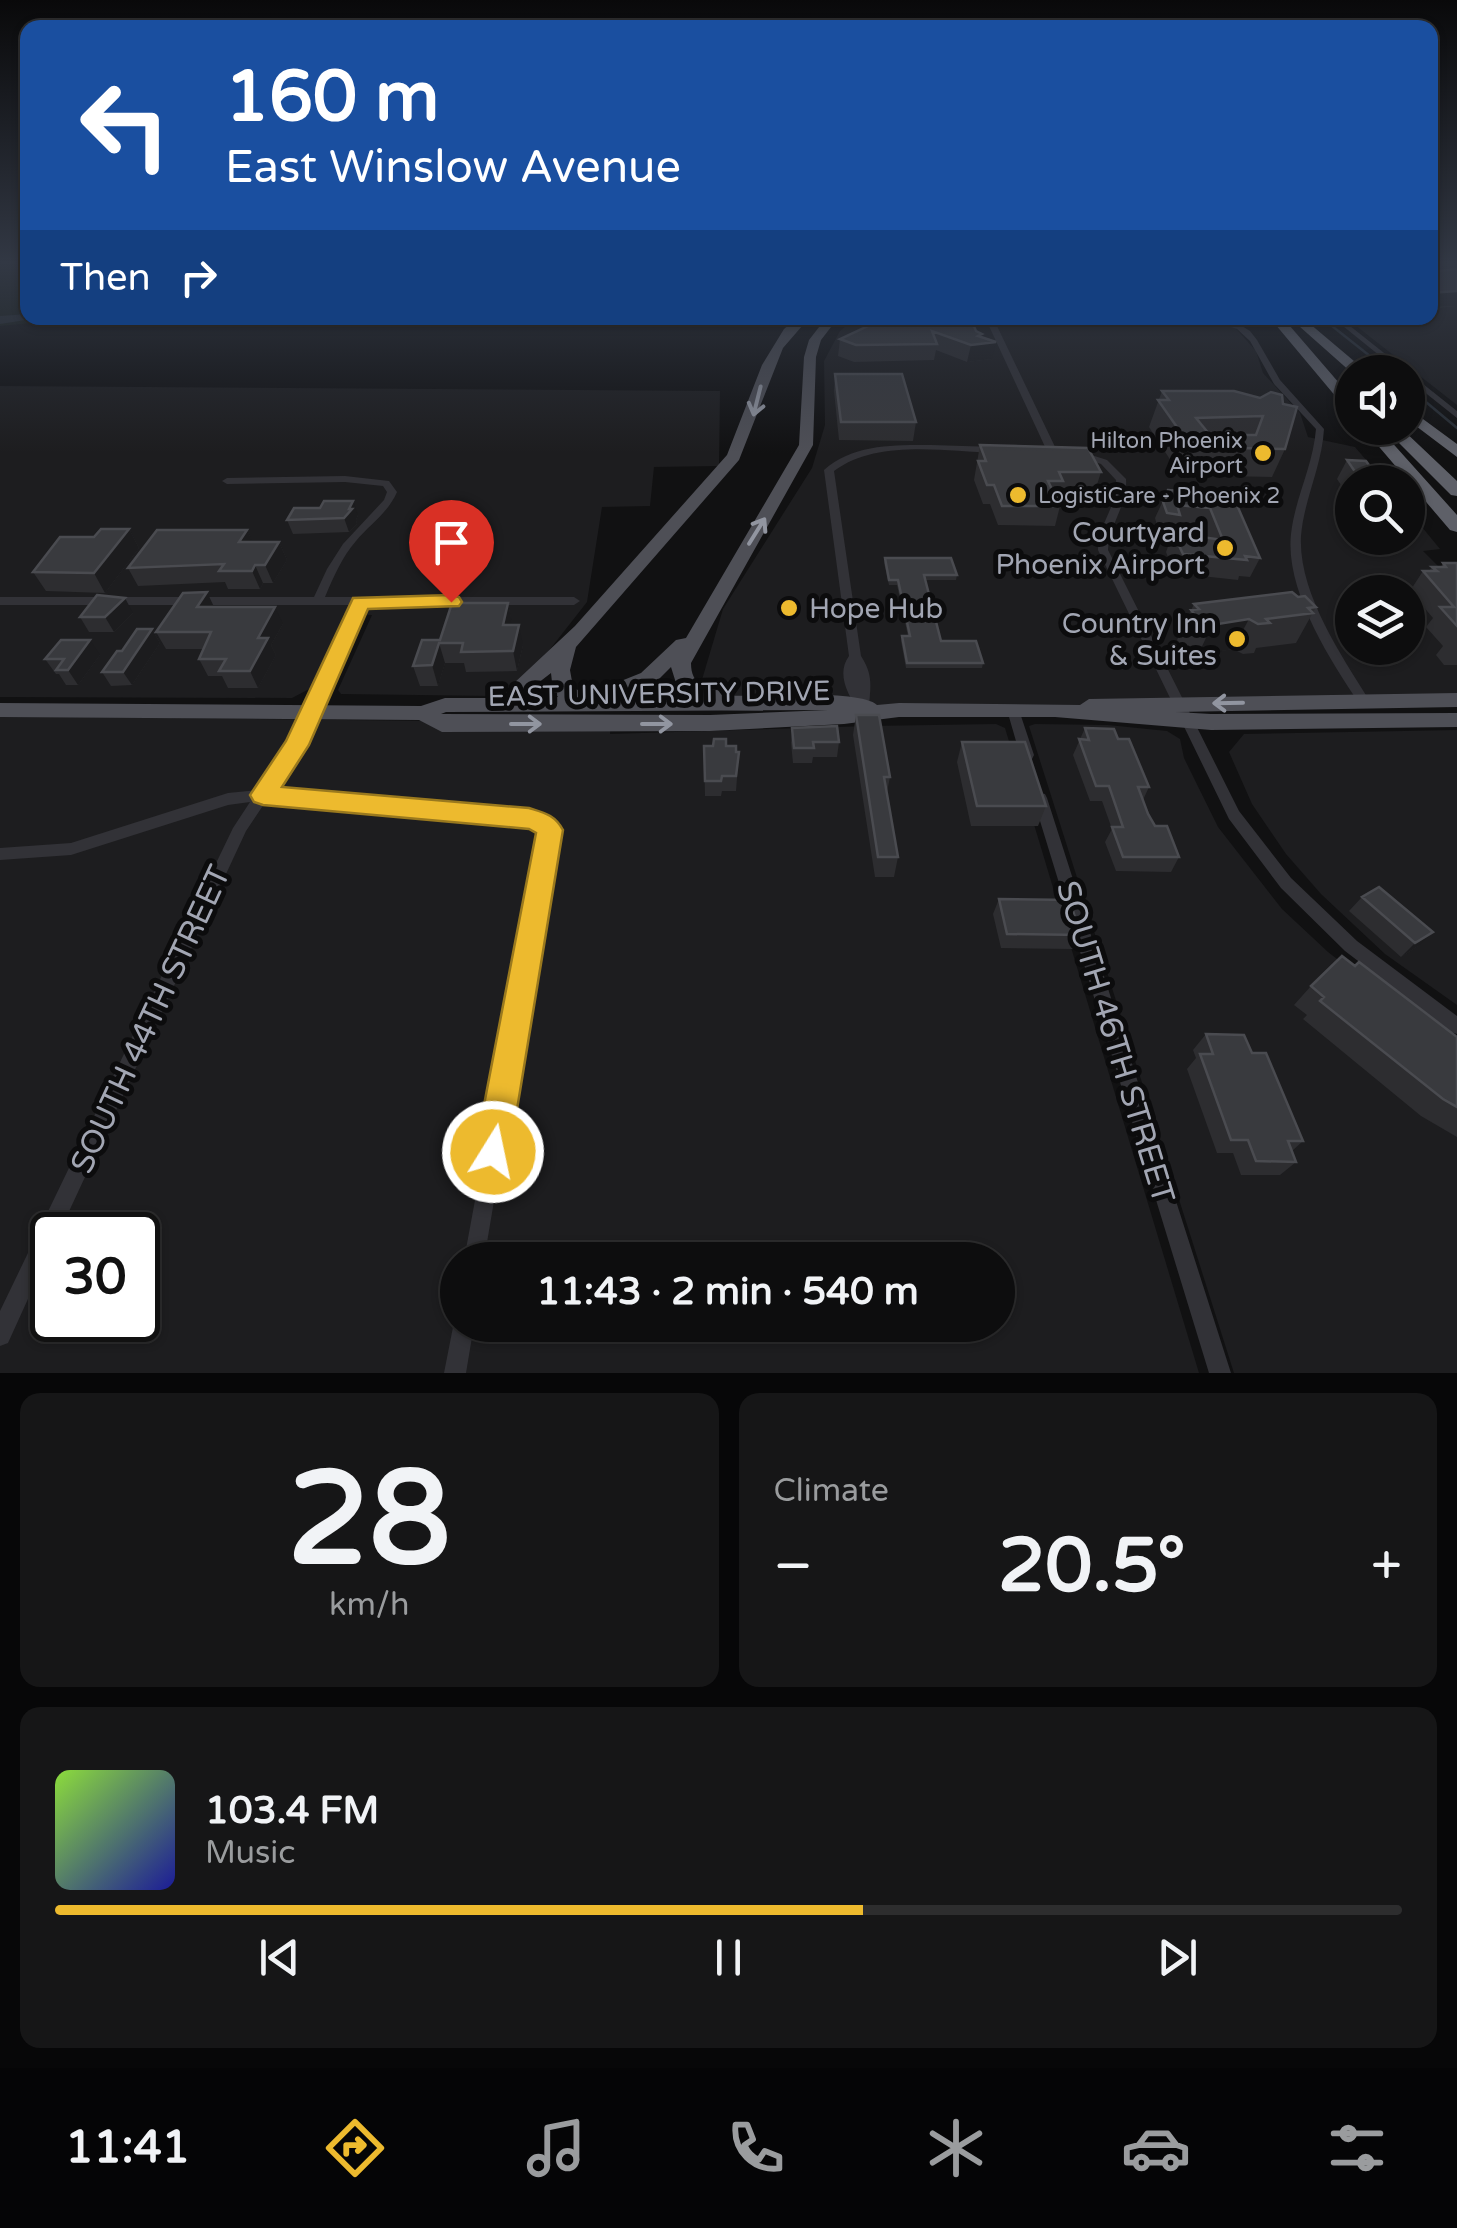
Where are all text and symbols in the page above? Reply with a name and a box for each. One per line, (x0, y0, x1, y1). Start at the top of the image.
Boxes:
text: 160 m (225, 56, 439, 140)
icon: left (60, 60, 190, 190)
text: East Winslow Avenue (225, 141, 681, 195)
icon: right (171, 250, 226, 305)
text: Then (60, 255, 151, 301)
map controls (1335, 355, 1425, 665)
button: sound (1335, 355, 1425, 445)
one-way arrow (747, 385, 766, 416)
place label: Hilton Phoenix Airport (1090, 428, 1243, 479)
marker: Hilton Phoenix Airport (1252, 442, 1274, 464)
button: search (1335, 465, 1425, 555)
place label: LogistiCare - Phoenix 2 (1038, 483, 1280, 509)
marker: LogistiCare - Phoenix 2 (1007, 484, 1029, 506)
pin (409, 500, 494, 603)
icon: arrive (424, 515, 479, 570)
place label: Courtyard Phoenix Airport (995, 516, 1205, 582)
one-way arrow (747, 517, 767, 546)
marker: Courtyard Phoenix Airport (1214, 537, 1236, 559)
button: layers (1335, 575, 1425, 665)
place label: Hope Hub (809, 592, 943, 626)
marker: Hope Hub (778, 597, 800, 619)
place label: Country Inn & Suites (1062, 607, 1217, 673)
marker: Country Inn & Suites (1226, 628, 1248, 650)
street label: EAST UNIVERSITY DRIVE (487, 674, 831, 714)
one-way arrow (1213, 693, 1245, 712)
one-way arrow (508, 714, 541, 734)
one-way arrow (640, 714, 673, 734)
street label: SOUTH 44TH STREET (63, 859, 239, 1179)
street label: SOUTH 46TH STREET (1048, 876, 1182, 1209)
position arrow (441, 1100, 545, 1204)
speed limit sign: 30 (30, 1212, 160, 1342)
text: 11:43 · 2 min · 540 m (536, 1269, 919, 1315)
text: 28 (288, 1443, 451, 1599)
text: Climate (774, 1472, 889, 1510)
text: 20.5° (998, 1521, 1186, 1611)
text: − (774, 1534, 813, 1600)
text: + (1371, 1534, 1402, 1600)
text: km/h (329, 1586, 409, 1624)
text: 103.4 FM (205, 1788, 379, 1834)
text: Music (205, 1834, 295, 1872)
icon: previous (252, 1930, 307, 1985)
icon: pause (701, 1930, 756, 1985)
icon: next (1150, 1930, 1205, 1985)
icon: directions (320, 2113, 390, 2183)
icon: music (521, 2113, 591, 2183)
icon: phone (721, 2113, 791, 2183)
icon: climate (921, 2113, 991, 2183)
icon: car (1121, 2113, 1191, 2183)
icon: filters (1322, 2113, 1392, 2183)
text: 11:41 (65, 2121, 190, 2175)

